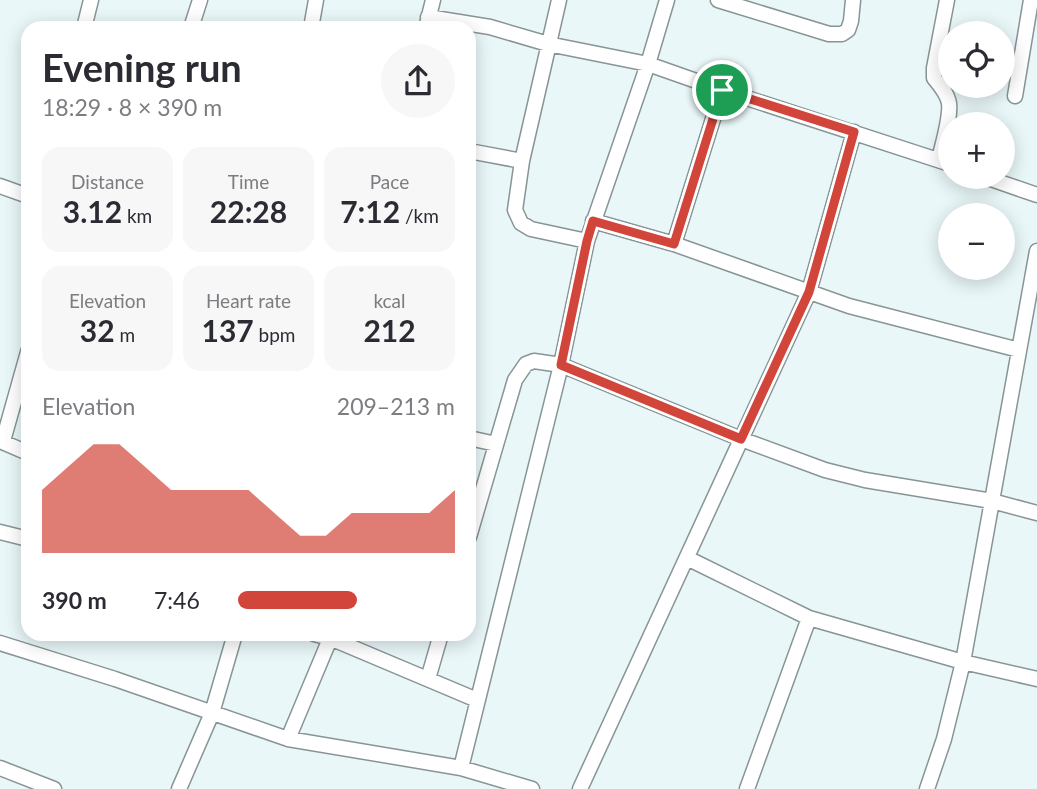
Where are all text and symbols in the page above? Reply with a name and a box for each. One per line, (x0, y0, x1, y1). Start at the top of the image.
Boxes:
map controls (938, 21, 1015, 280)
button: locate (938, 21, 1015, 98)
text: Evening run (42, 44, 242, 90)
button: share (381, 44, 455, 118)
pin (692, 60, 752, 120)
icon: arrive (703, 71, 741, 109)
text: 18:29 · 8 × 390 m (42, 93, 222, 121)
button: + (938, 112, 1015, 189)
text: Distance (71, 170, 144, 193)
text: Time (228, 170, 269, 193)
text: Pace (370, 170, 409, 193)
text: 3.12 (63, 193, 122, 229)
text: 22:28 (210, 193, 287, 229)
text: 7:12 (340, 193, 400, 229)
button: − (938, 203, 1015, 280)
text: km (122, 204, 152, 227)
text: /km (400, 204, 439, 227)
text: Elevation (69, 289, 146, 312)
text: Heart rate (206, 289, 291, 312)
text: kcal (373, 289, 406, 312)
text: 32 (80, 312, 115, 348)
text: 137 (202, 312, 254, 348)
text: 212 (363, 312, 416, 348)
text: m (115, 323, 135, 346)
text: bpm (254, 323, 295, 346)
text: Elevation (42, 392, 135, 420)
text: 209–213 m (337, 392, 455, 420)
text: 390 m (42, 586, 107, 614)
text: 7:46 (154, 586, 200, 614)

